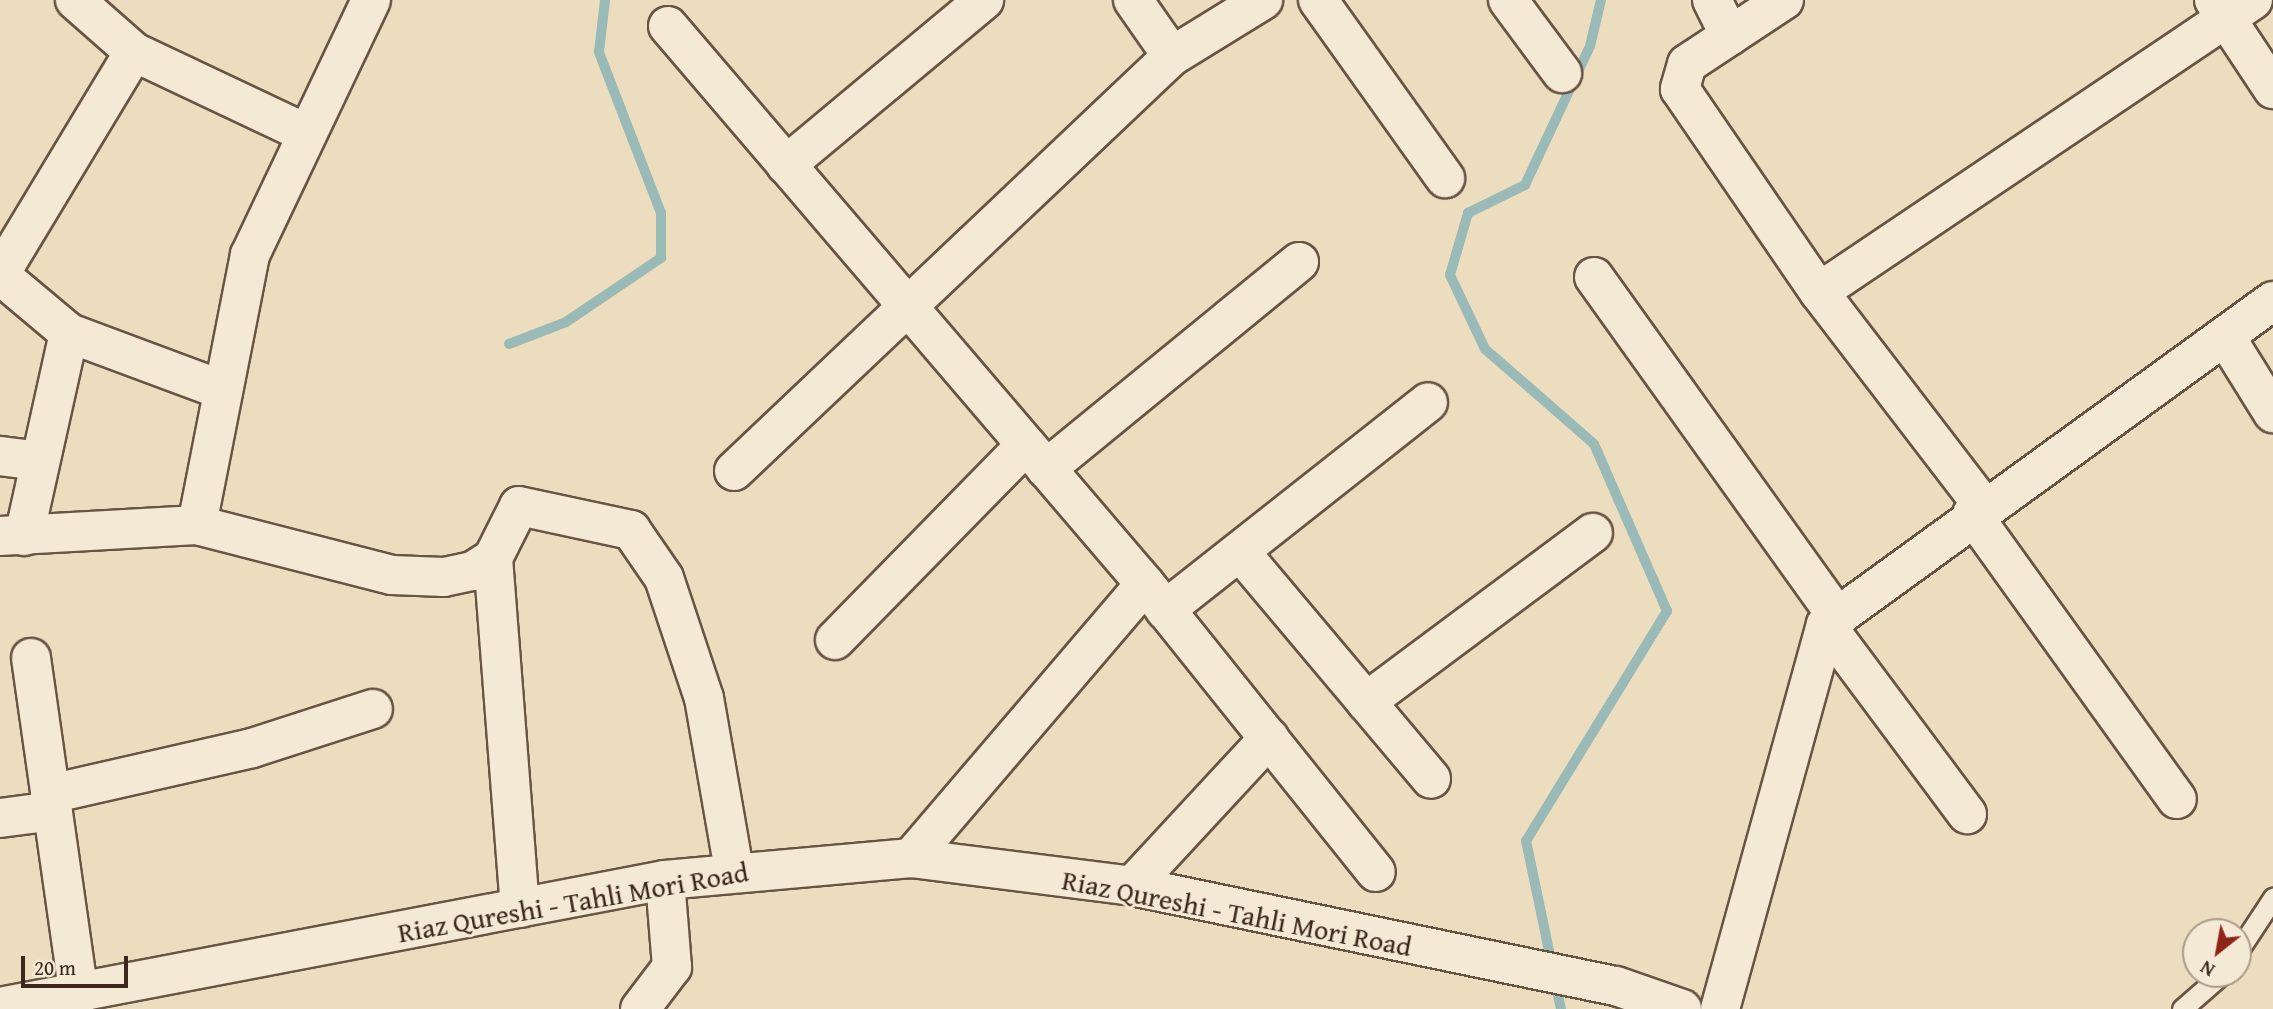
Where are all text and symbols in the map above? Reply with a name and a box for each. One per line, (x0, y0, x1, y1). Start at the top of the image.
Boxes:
street label: Riaz Qureshi - Tahli Mori Road (395, 855, 751, 949)
street label: Riaz Qureshi - Tahli Mori Road (1059, 863, 1415, 963)
north arrow (2182, 918, 2252, 988)
scale bar (24, 942, 131, 986)
text: 20 m (34, 952, 76, 983)
text: N (2195, 954, 2220, 985)

